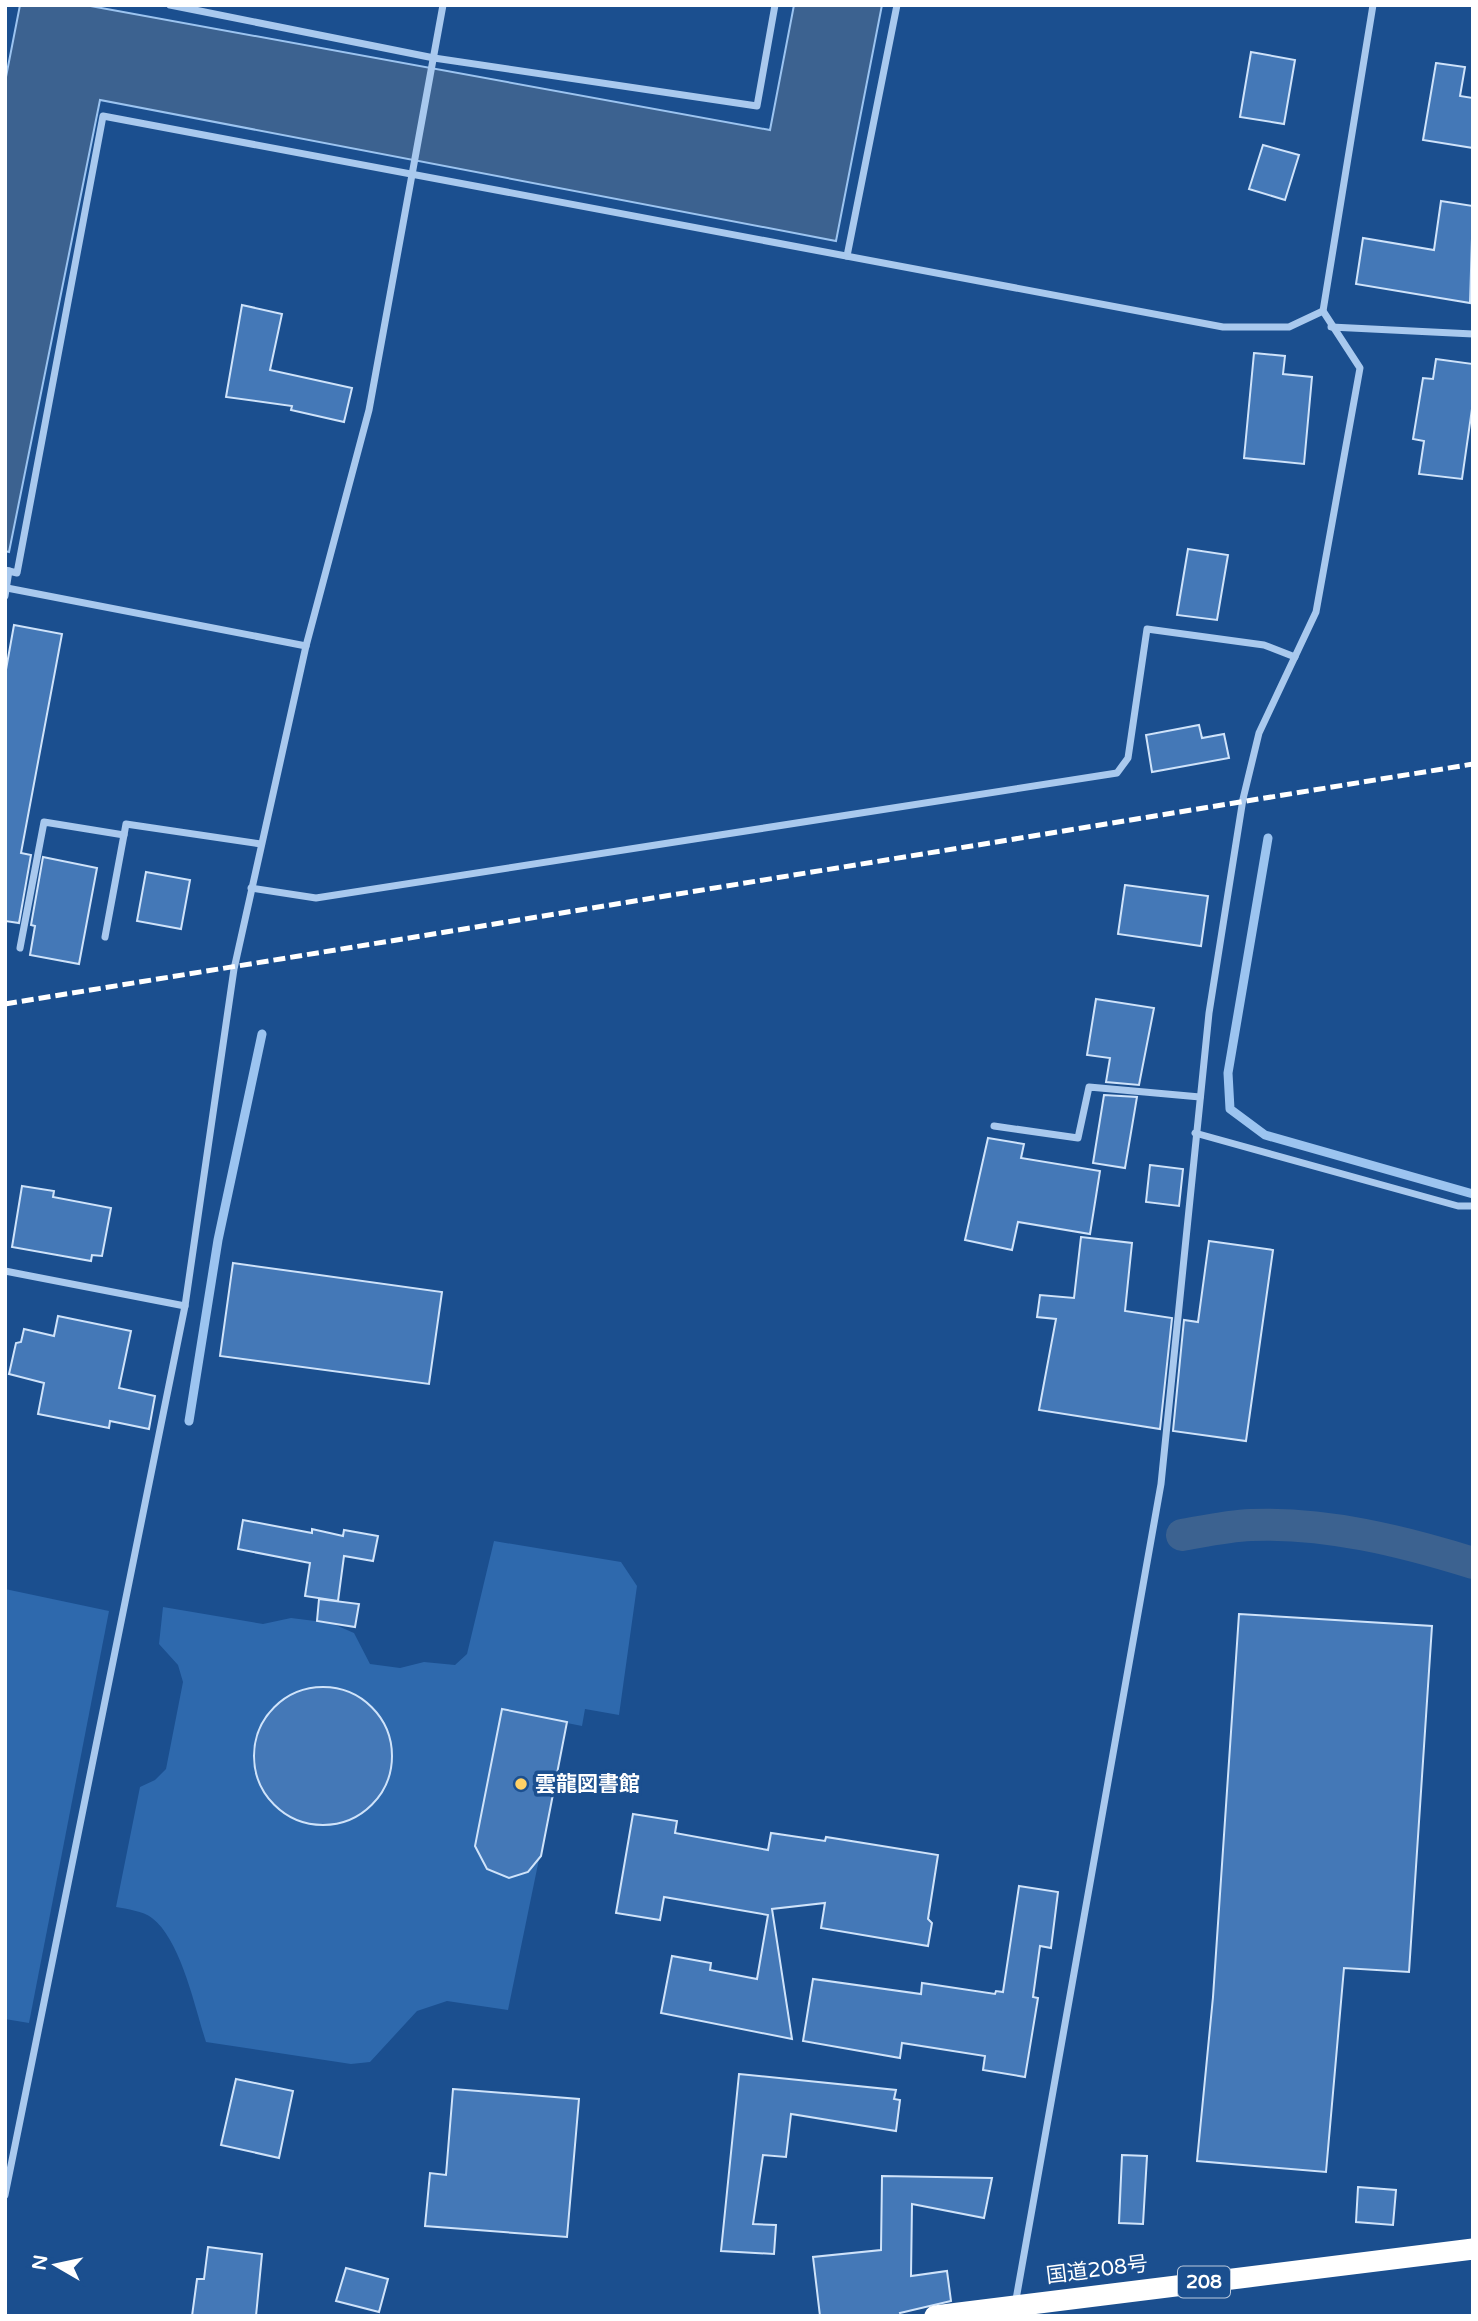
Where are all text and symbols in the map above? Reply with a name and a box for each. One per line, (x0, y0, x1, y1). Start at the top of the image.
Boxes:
place label: 雲龍図書館 (535, 1772, 640, 1797)
marker: 雲龍図書館 (513, 1776, 529, 1792)
north arrow (21, 2230, 91, 2300)
street label: 国道208号 (1045, 2251, 1149, 2289)
text: N (28, 2253, 52, 2272)
road number: 208 (1178, 2266, 1230, 2298)

